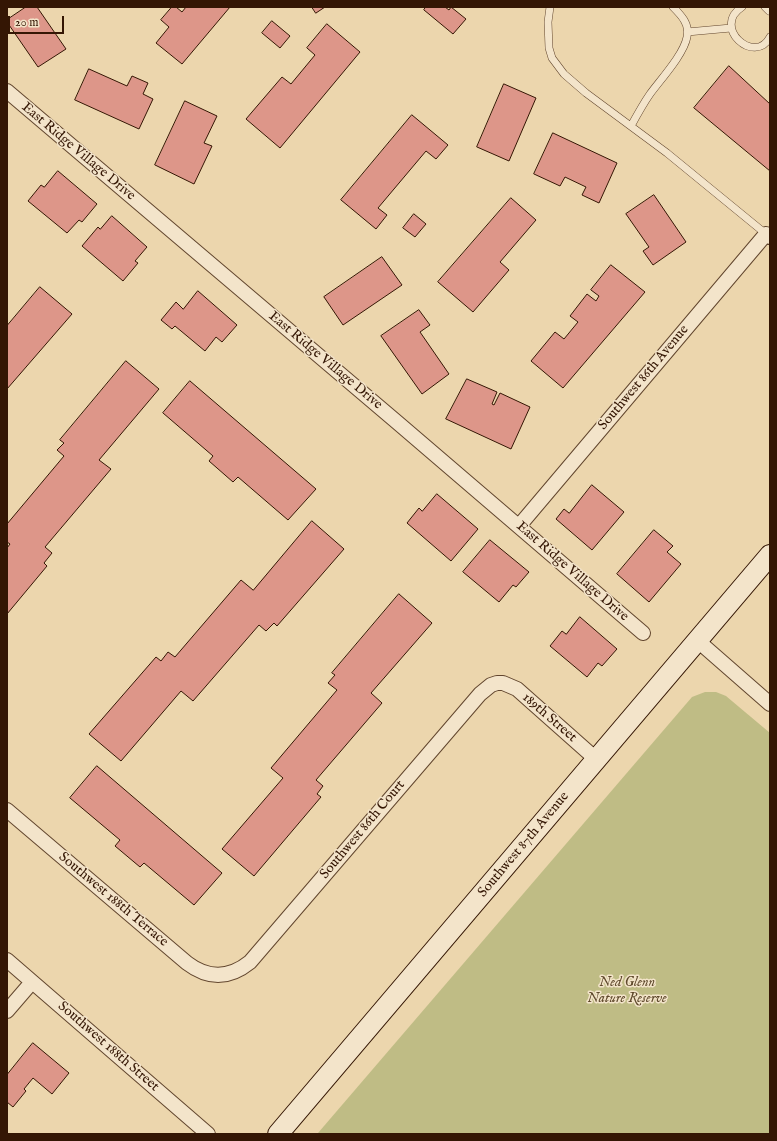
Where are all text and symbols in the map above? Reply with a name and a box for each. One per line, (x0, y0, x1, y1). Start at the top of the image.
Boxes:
scale bar (10, 8, 66, 34)
text: 20 m (15, 15, 38, 30)
street label: East Ridge Village Drive (18, 99, 138, 205)
street label: East Ridge Village Drive (265, 308, 385, 414)
street label: Southwest 86th Avenue (595, 322, 693, 434)
street label: East Ridge Village Drive (512, 519, 632, 625)
street label: 189th Street (518, 690, 580, 746)
street label: Southwest 86th Court (317, 777, 409, 883)
street label: Southwest 87th Avenue (475, 789, 573, 901)
street label: Southwest 188th Terrace (55, 849, 171, 951)
park label: Ned Glenn Nature Reserve (587, 975, 667, 1008)
street label: Southwest 188th Street (54, 998, 162, 1096)

